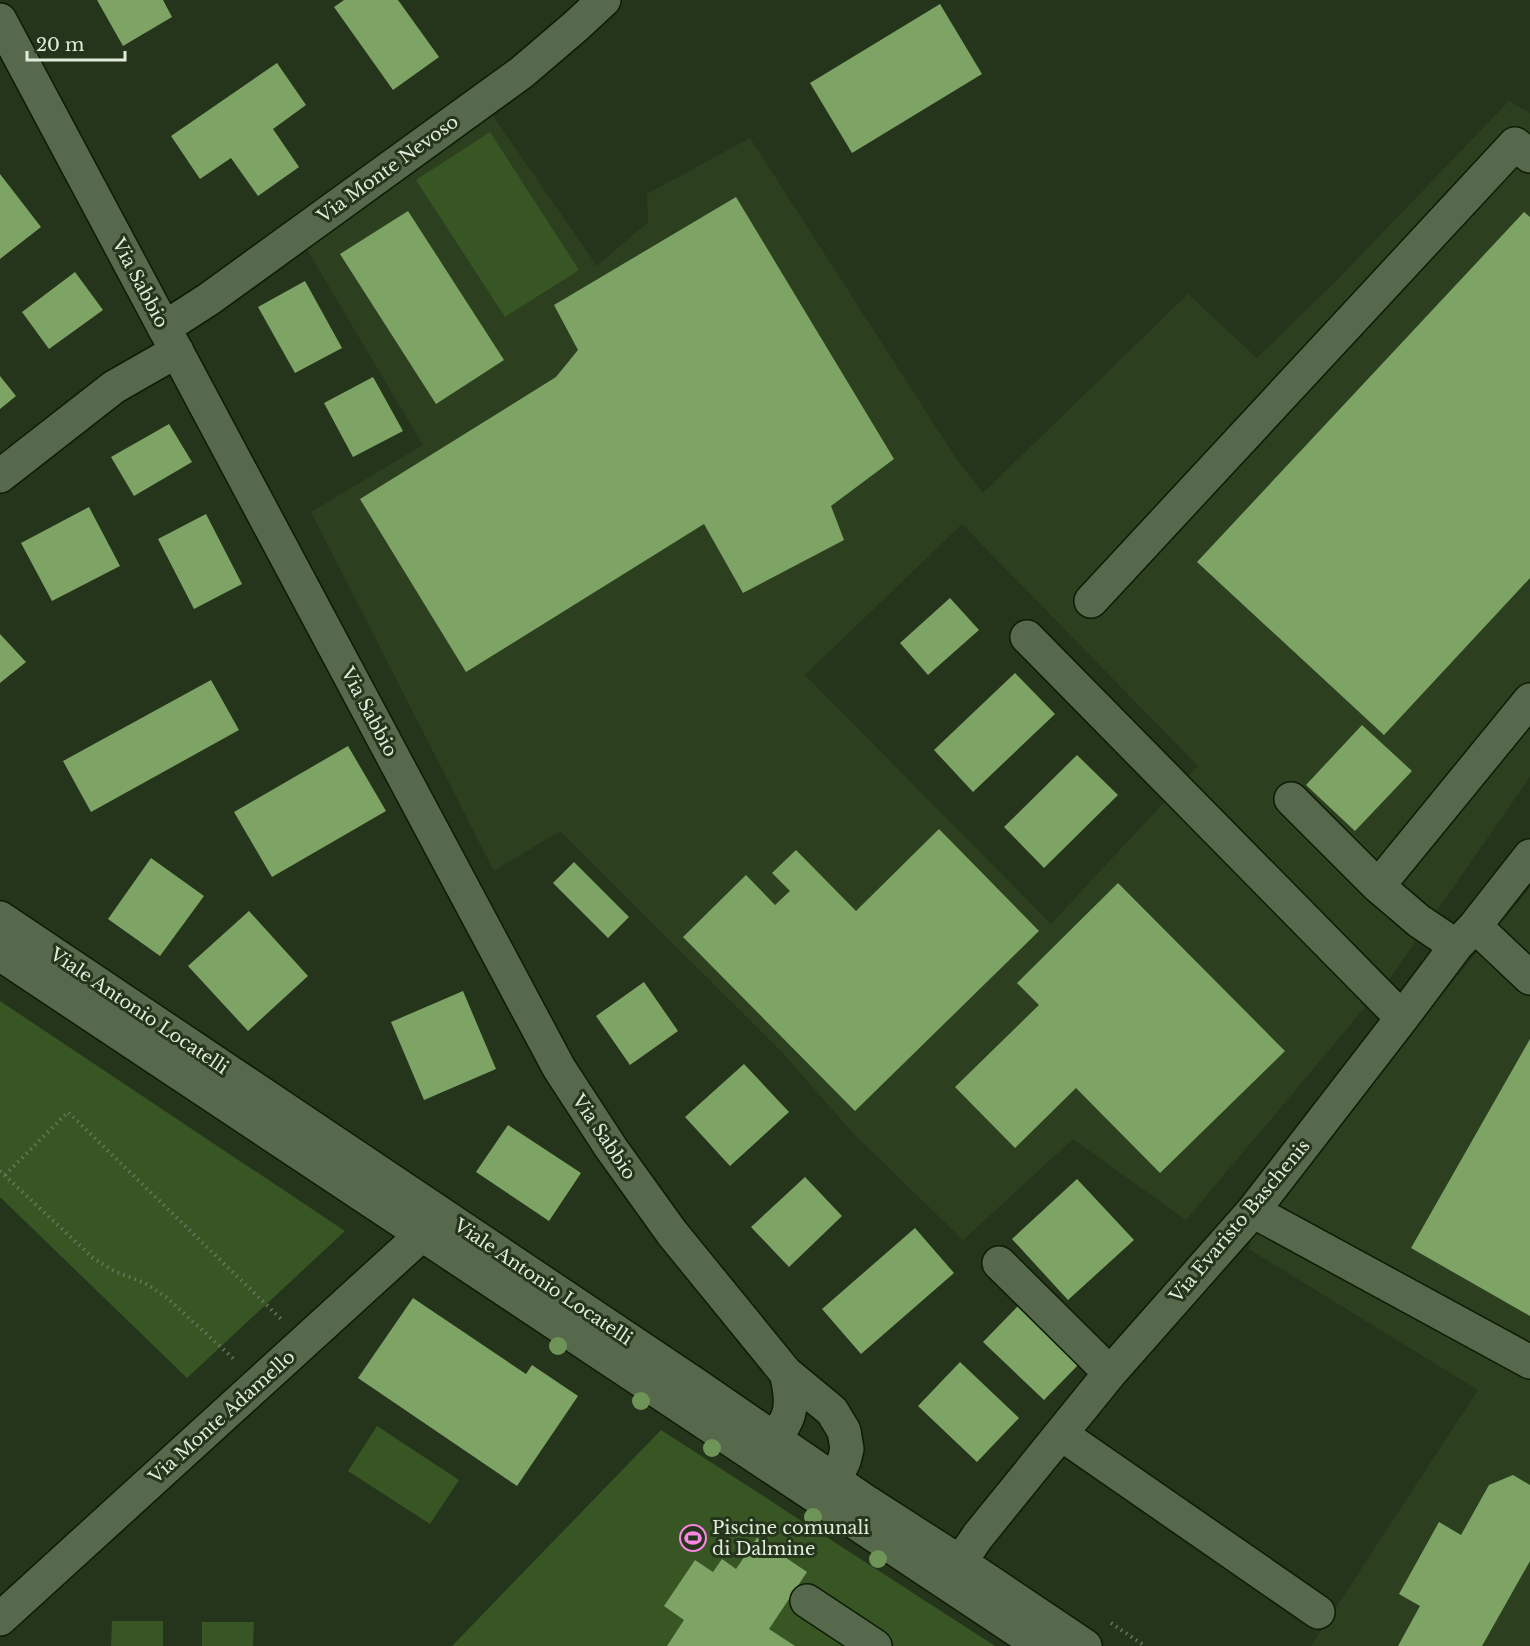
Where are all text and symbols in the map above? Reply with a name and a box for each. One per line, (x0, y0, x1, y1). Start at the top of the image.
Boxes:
scale bar (27, 24, 124, 62)
text: 20 m (36, 34, 84, 56)
street label: Via Monte Nevoso (312, 111, 463, 228)
street label: Via Sabbio (107, 234, 173, 331)
street label: Via Sabbio (336, 663, 402, 760)
street label: Viale Antonio Locatelli (45, 942, 232, 1079)
street label: Via Sabbio (567, 1089, 641, 1184)
street label: Via Evaristo Baschenis (1165, 1135, 1315, 1308)
street label: Viale Antonio Locatelli (449, 1213, 636, 1350)
street label: Via Monte Adamello (144, 1346, 299, 1489)
place label: Piscine comunali di Dalmine (712, 1517, 870, 1560)
sports icon: Piscine comunali di Dalmine (678, 1523, 708, 1553)

